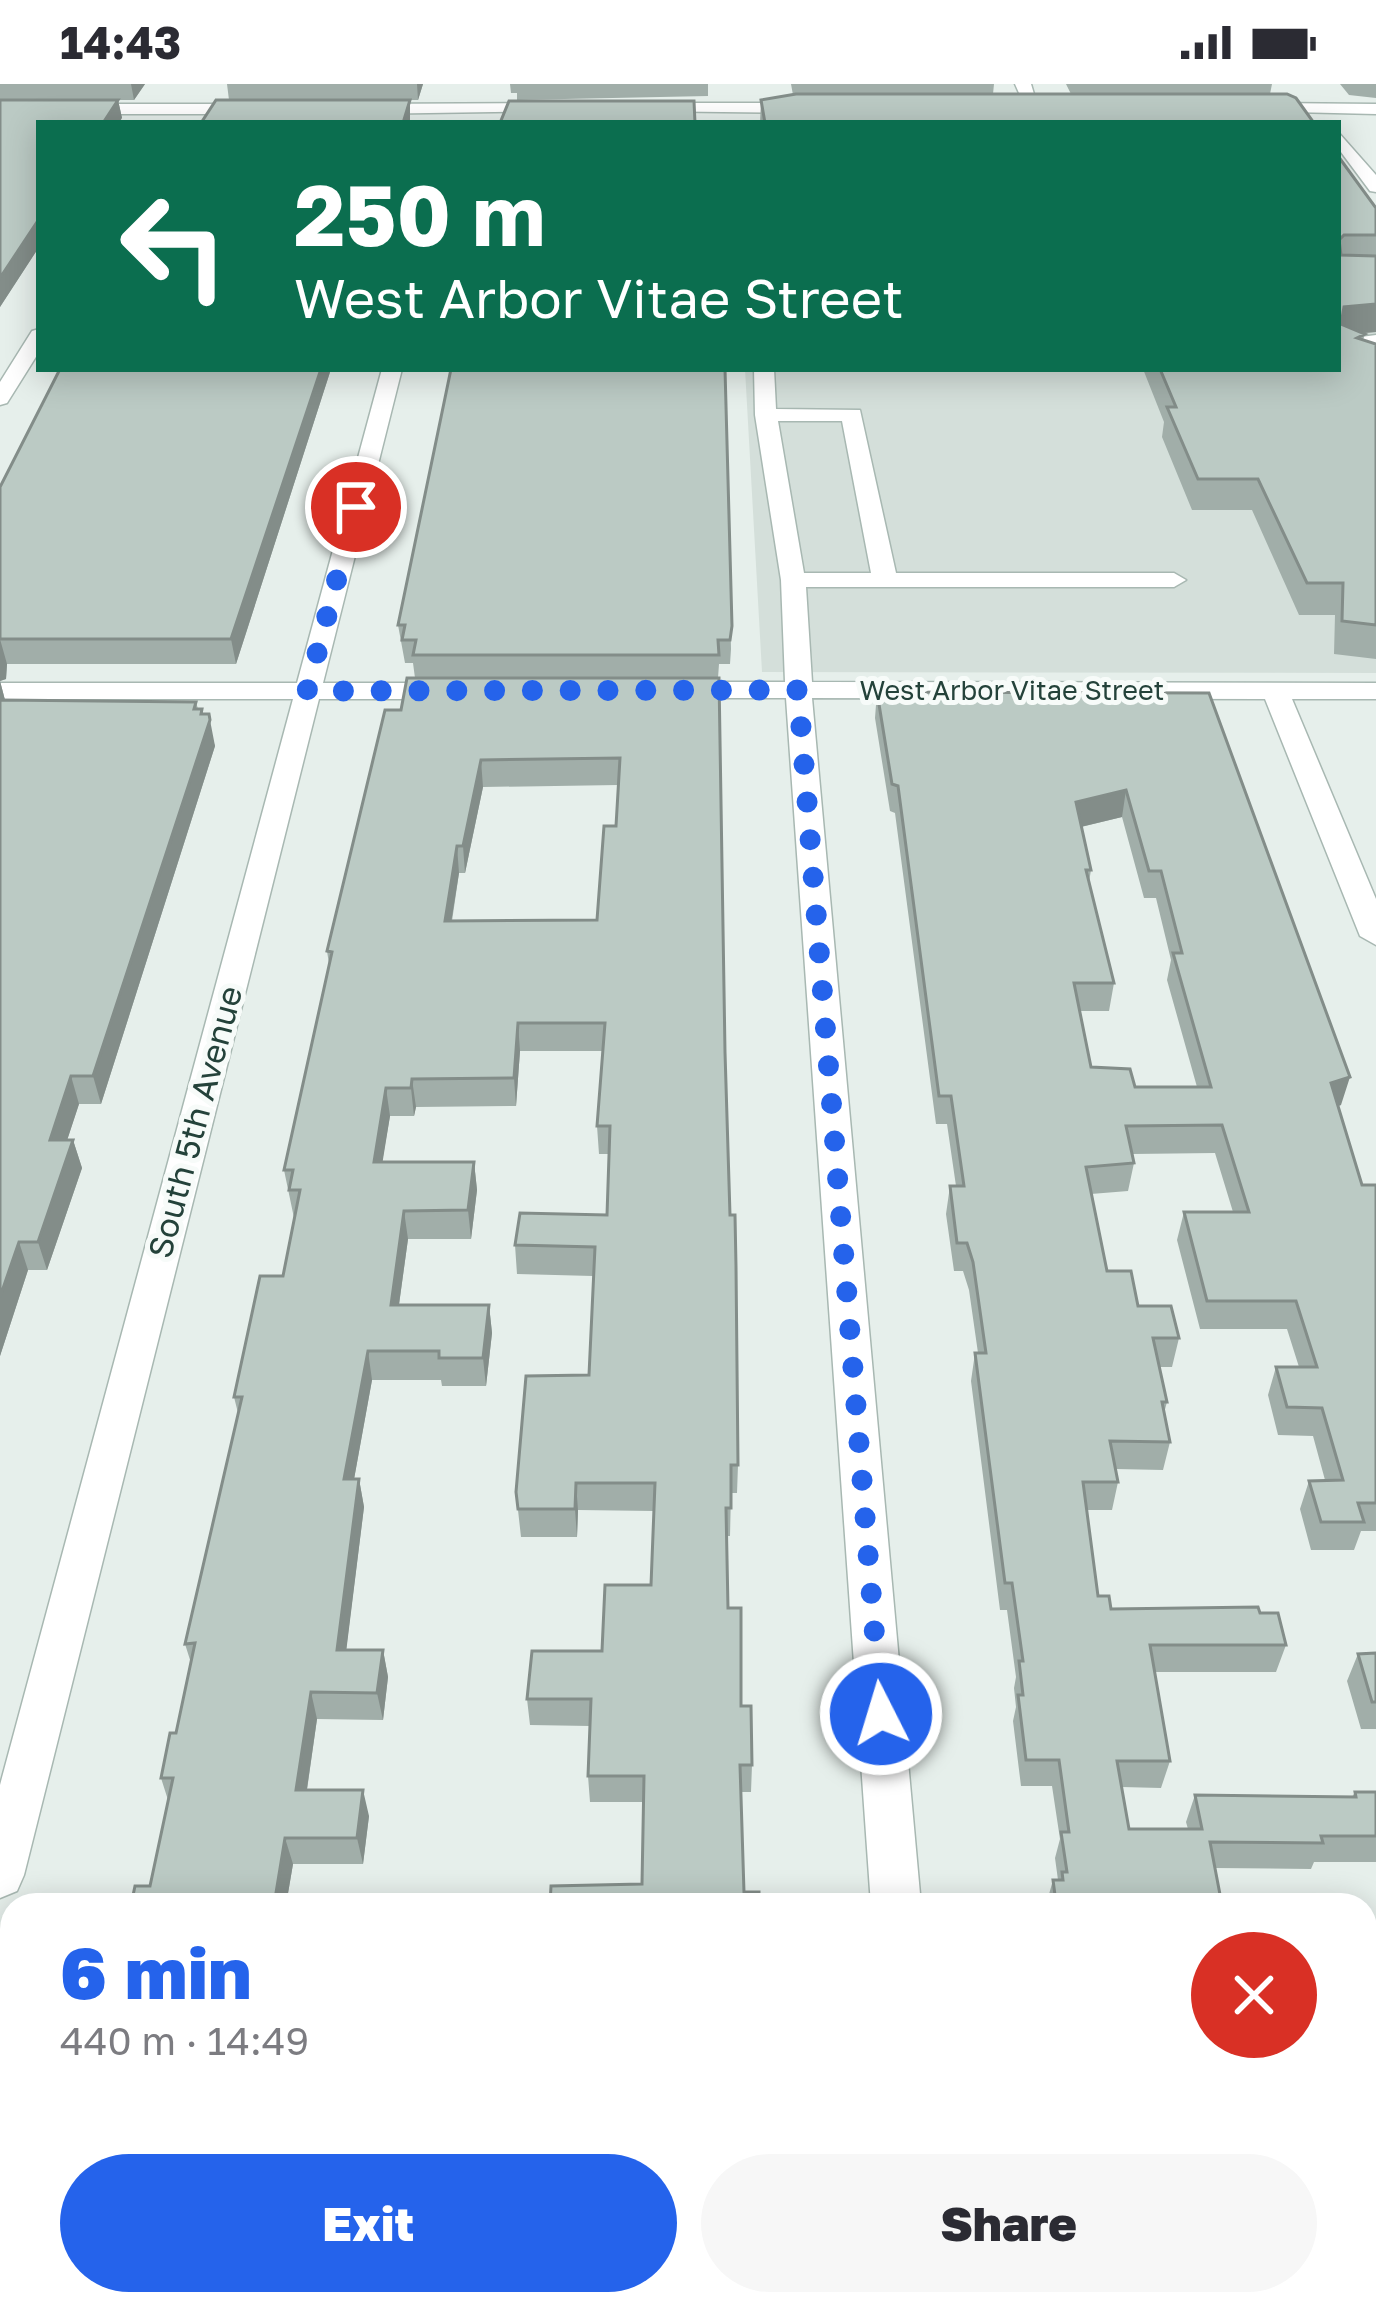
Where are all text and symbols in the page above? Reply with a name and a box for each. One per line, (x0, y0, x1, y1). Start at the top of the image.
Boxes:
text: 14:43 (60, 15, 181, 69)
text: 250 m (294, 164, 546, 264)
icon: left (96, 168, 252, 324)
text: West Arbor Vitae Street (294, 265, 904, 330)
pin (305, 456, 407, 558)
icon: arrive (323, 474, 389, 540)
street label: West Arbor Vitae Street (860, 674, 1164, 706)
street label: South 5th Avenue (139, 982, 250, 1262)
position arrow (818, 1651, 944, 1777)
text: 6 min (60, 1928, 252, 2015)
button: close (1191, 1932, 1317, 2058)
text: 440 m · 14:49 (60, 2017, 309, 2064)
button: Exit (60, 2154, 677, 2292)
button: Share (701, 2154, 1317, 2292)

